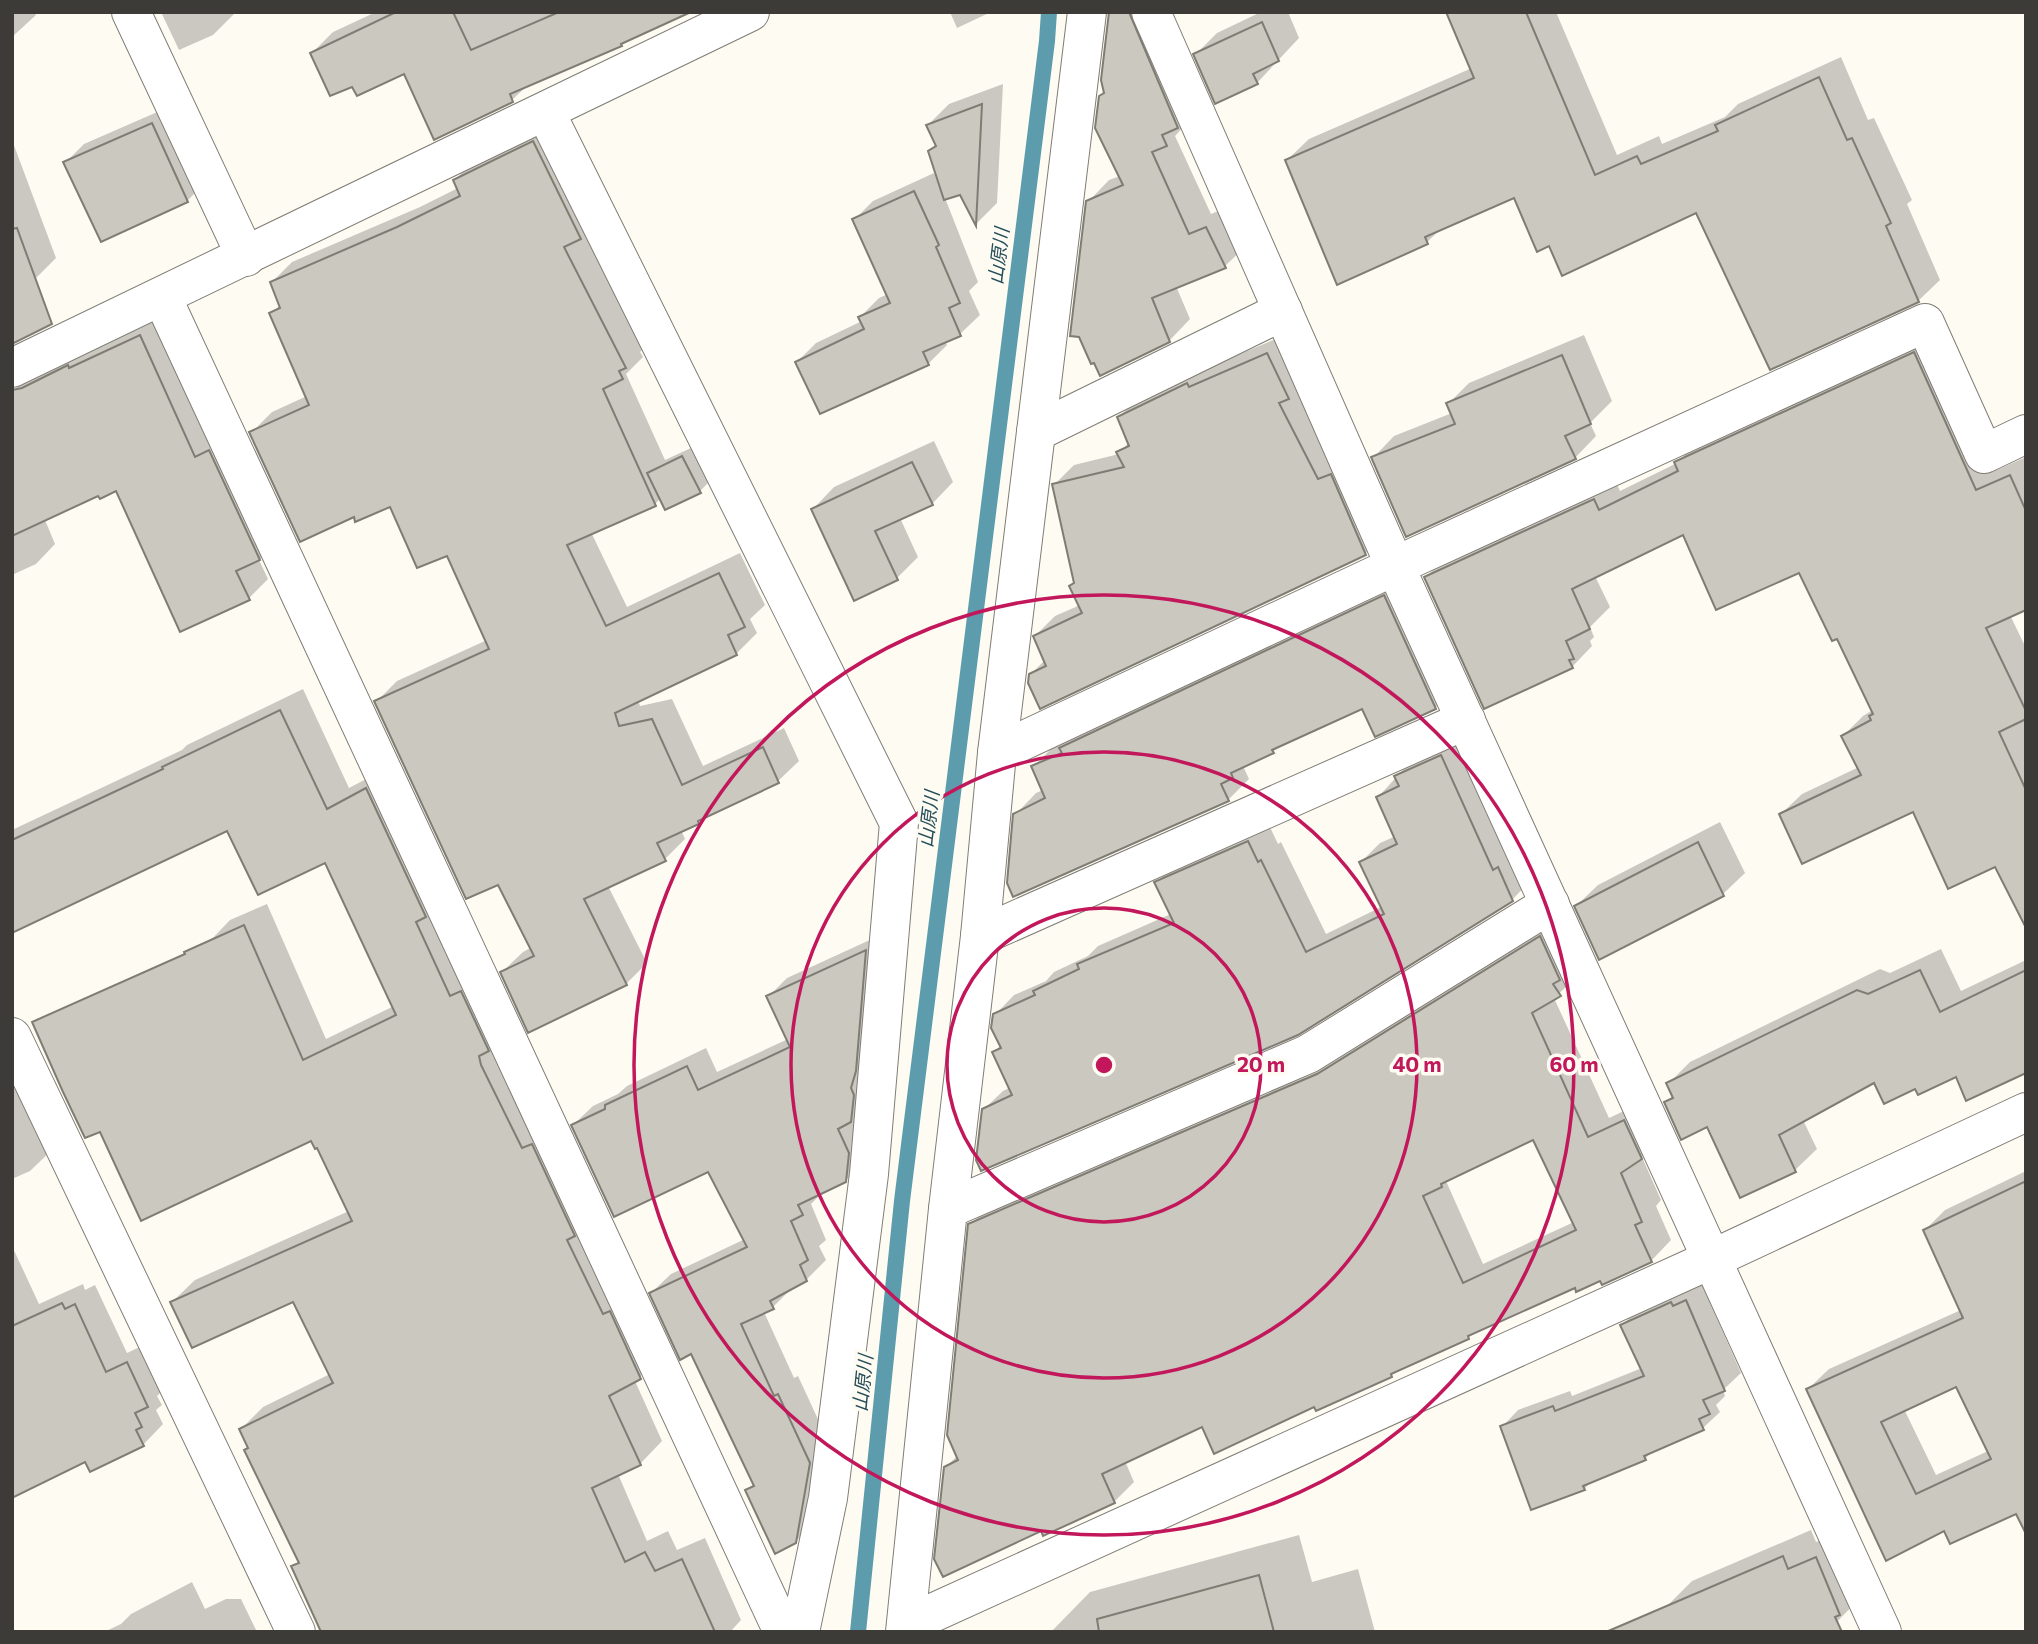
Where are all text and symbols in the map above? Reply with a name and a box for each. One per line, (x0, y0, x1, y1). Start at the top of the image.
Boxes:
water label: 山原川 (983, 224, 1013, 286)
water label: 山原川 (913, 787, 943, 849)
text: 20 m (1237, 1051, 1285, 1076)
text: 40 m (1392, 1051, 1442, 1076)
text: 60 m (1549, 1051, 1599, 1076)
centre of rings (1092, 1053, 1116, 1077)
water label: 山原川 (848, 1351, 877, 1413)

